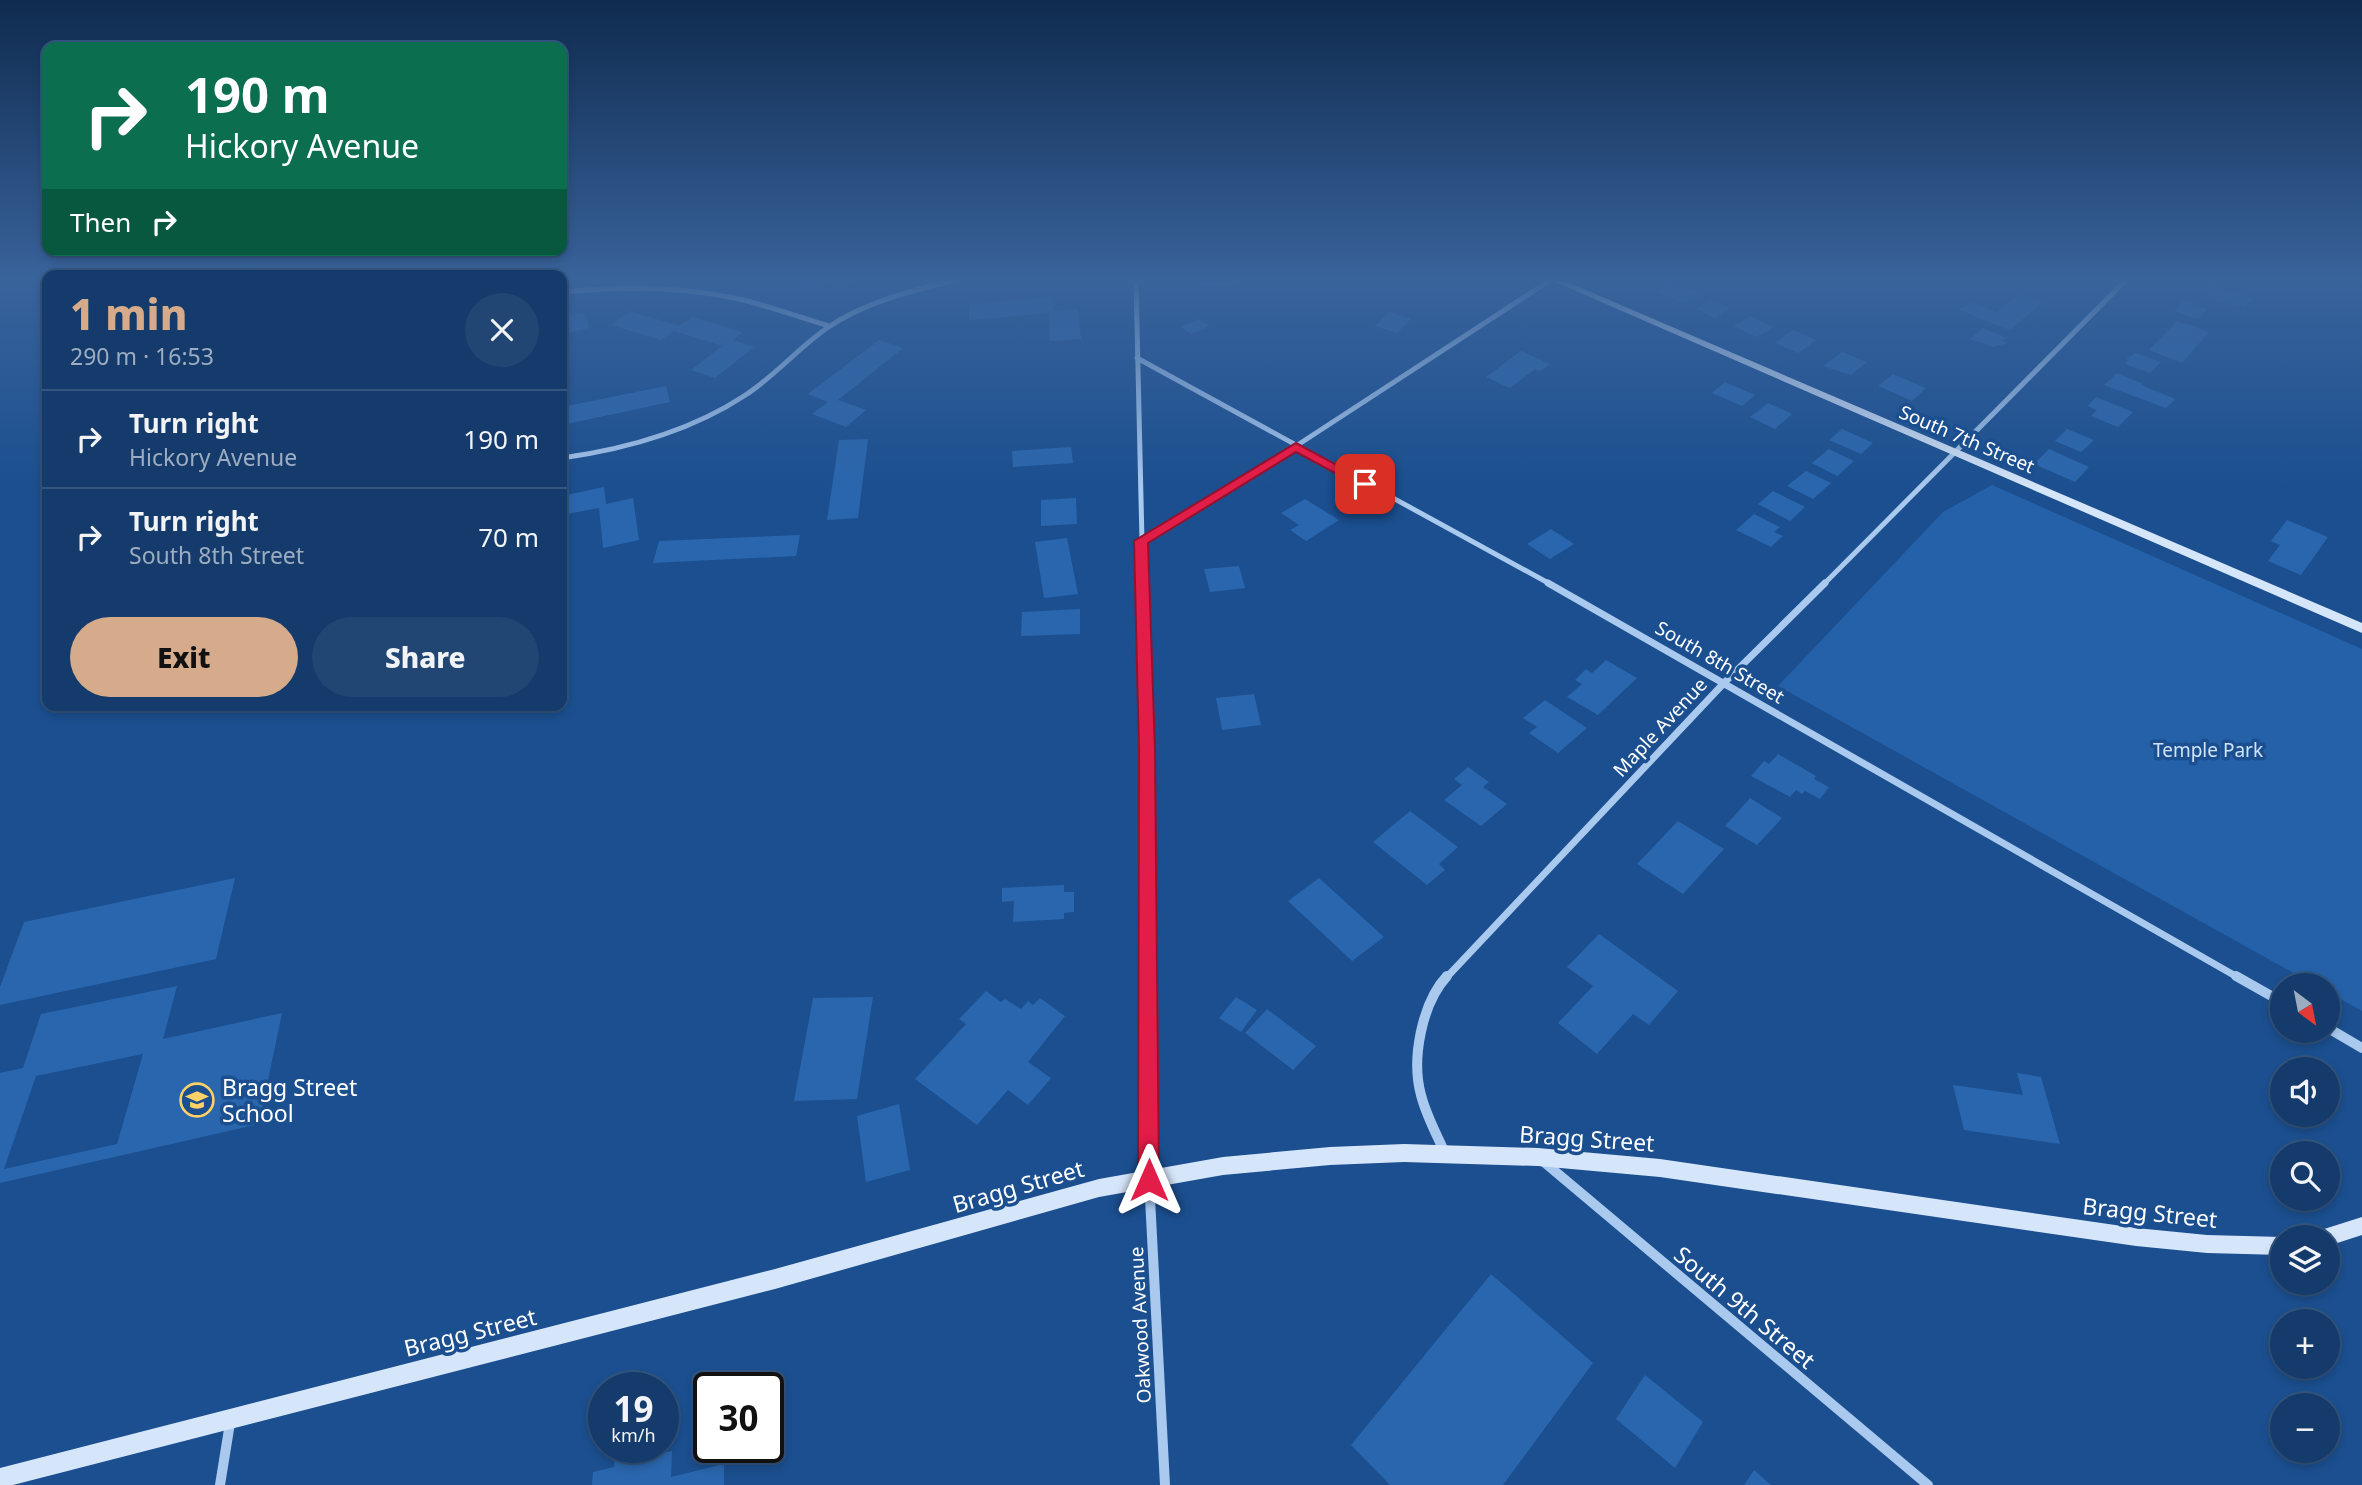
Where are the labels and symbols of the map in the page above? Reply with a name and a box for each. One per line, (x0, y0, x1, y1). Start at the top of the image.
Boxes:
street label: South 7th Street (1895, 399, 2039, 479)
pin (1335, 454, 1395, 514)
street label: South 8th Street (1651, 615, 1789, 709)
street label: Maple Avenue (1607, 672, 1713, 782)
park label: Temple Park (2153, 737, 2263, 763)
north arrow (2270, 973, 2340, 1043)
place label: Bragg Street School (222, 1071, 357, 1129)
school or university icon: Bragg Street School (178, 1081, 216, 1119)
street label: Bragg Street (1518, 1117, 1656, 1159)
position arrow (1112, 1143, 1186, 1217)
street label: Bragg Street (949, 1152, 1087, 1220)
street label: Bragg Street (2081, 1189, 2219, 1235)
street label: South 9th Street (1668, 1238, 1822, 1376)
street label: Oakwood Avenue (1123, 1246, 1157, 1404)
street label: Bragg Street (400, 1300, 540, 1364)
speed limit sign: 30 (693, 1372, 784, 1463)

